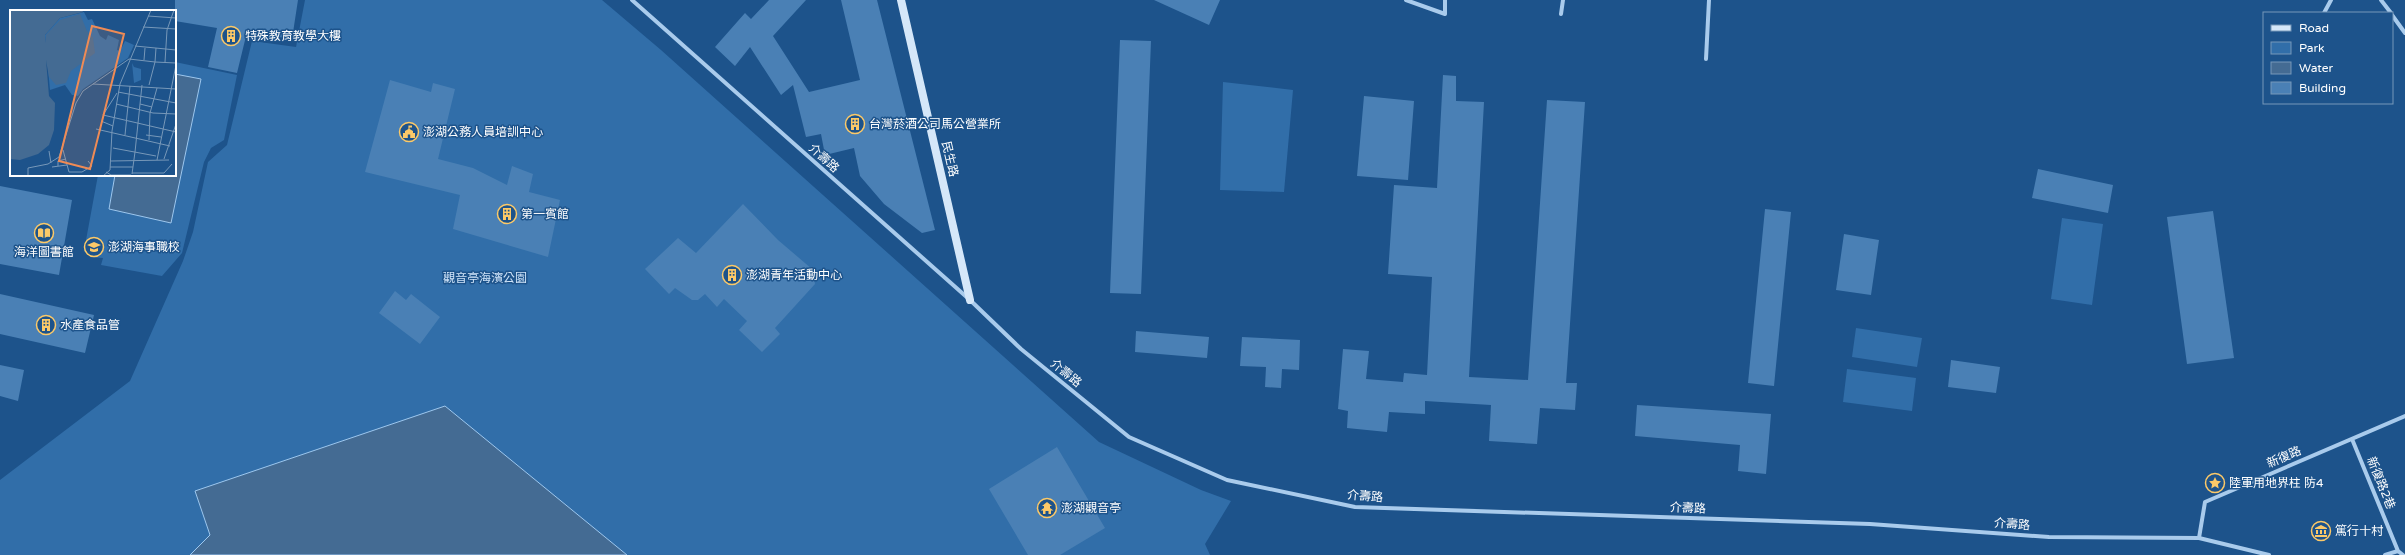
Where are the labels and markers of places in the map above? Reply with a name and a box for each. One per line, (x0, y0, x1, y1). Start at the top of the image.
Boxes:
building icon: 特殊教育教學大樓 (220, 25, 242, 47)
place label: 特殊教育教學大樓 (245, 29, 341, 43)
building icon: 台灣菸酒公司馬公營業所 (844, 113, 866, 135)
place label: 台灣菸酒公司馬公營業所 (869, 117, 1001, 131)
public building icon: 澎湖公務人員培訓中心 (398, 121, 420, 143)
place label: 澎湖公務人員培訓中心 (423, 125, 543, 139)
building icon: 第一賓館 (496, 203, 518, 225)
place label: 第一賓館 (521, 207, 569, 221)
library icon: 海洋圖書館 (33, 222, 55, 244)
school or university icon: 澎湖海事職校 (83, 236, 105, 258)
place label: 澎湖海事職校 (108, 240, 180, 254)
place label: 海洋圖書館 (14, 245, 74, 259)
building icon: 澎湖青年活動中心 (721, 264, 743, 286)
place label: 澎湖青年活動中心 (746, 268, 842, 282)
building icon: 水產食品管 (35, 314, 57, 336)
place label: 水產食品管 (60, 318, 120, 332)
place icon: 陸軍用地界柱 防4 (2204, 472, 2226, 494)
place label: 陸軍用地界柱 防4 (2229, 476, 2324, 490)
temple icon: 澎湖觀音亭 (1036, 497, 1058, 519)
place label: 澎湖觀音亭 (1061, 501, 1121, 515)
museum icon: 篤行十村 (2310, 520, 2332, 542)
place label: 篤行十村 (2335, 524, 2384, 538)

